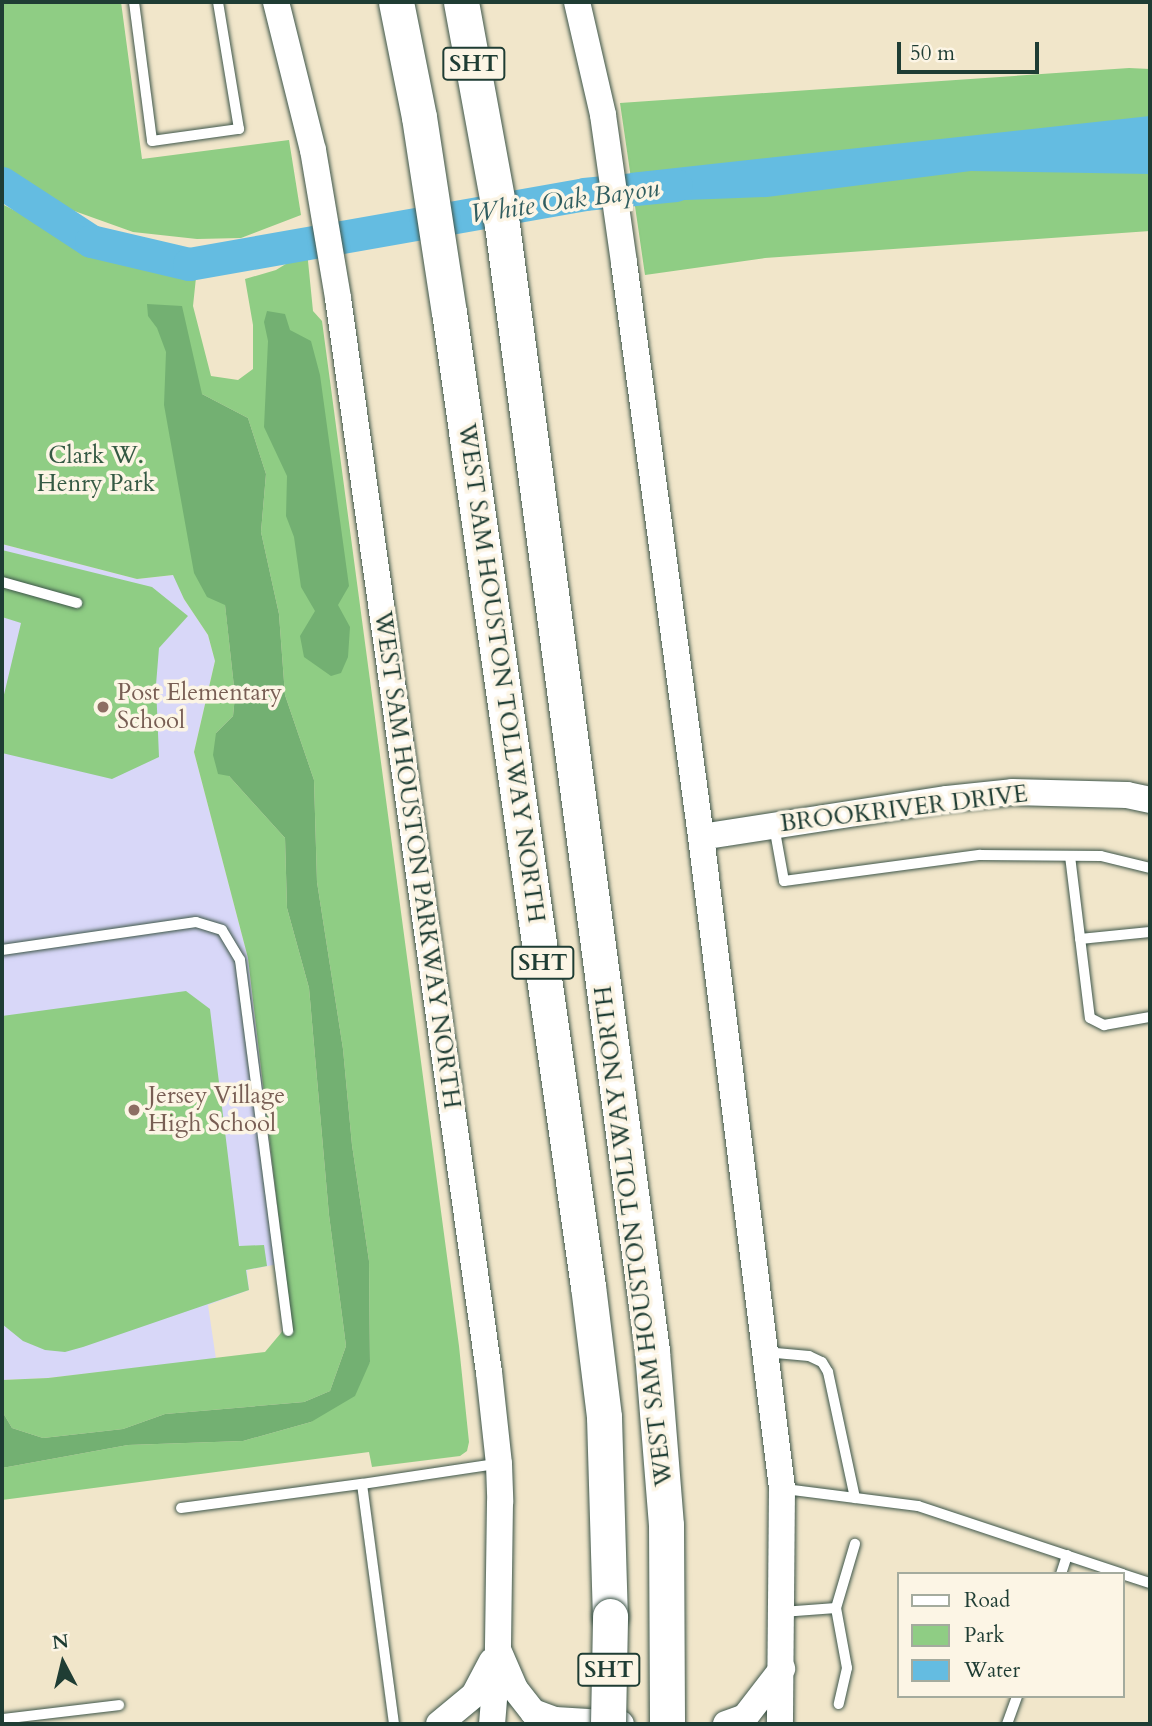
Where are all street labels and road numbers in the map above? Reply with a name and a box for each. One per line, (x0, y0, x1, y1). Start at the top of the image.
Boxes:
road number: SHT (441, 44, 507, 83)
street label: WEST SAM HOUSTON TOLLWAY NORTH (452, 421, 550, 925)
street label: WEST SAM HOUSTON PARKWAY NORTH (368, 609, 466, 1111)
street label: BROOKRIVER DRIVE (778, 780, 1030, 838)
road number: SHT (510, 944, 576, 982)
street label: WEST SAM HOUSTON TOLLWAY NORTH (589, 984, 679, 1488)
road number: SHT (576, 1651, 642, 1690)

